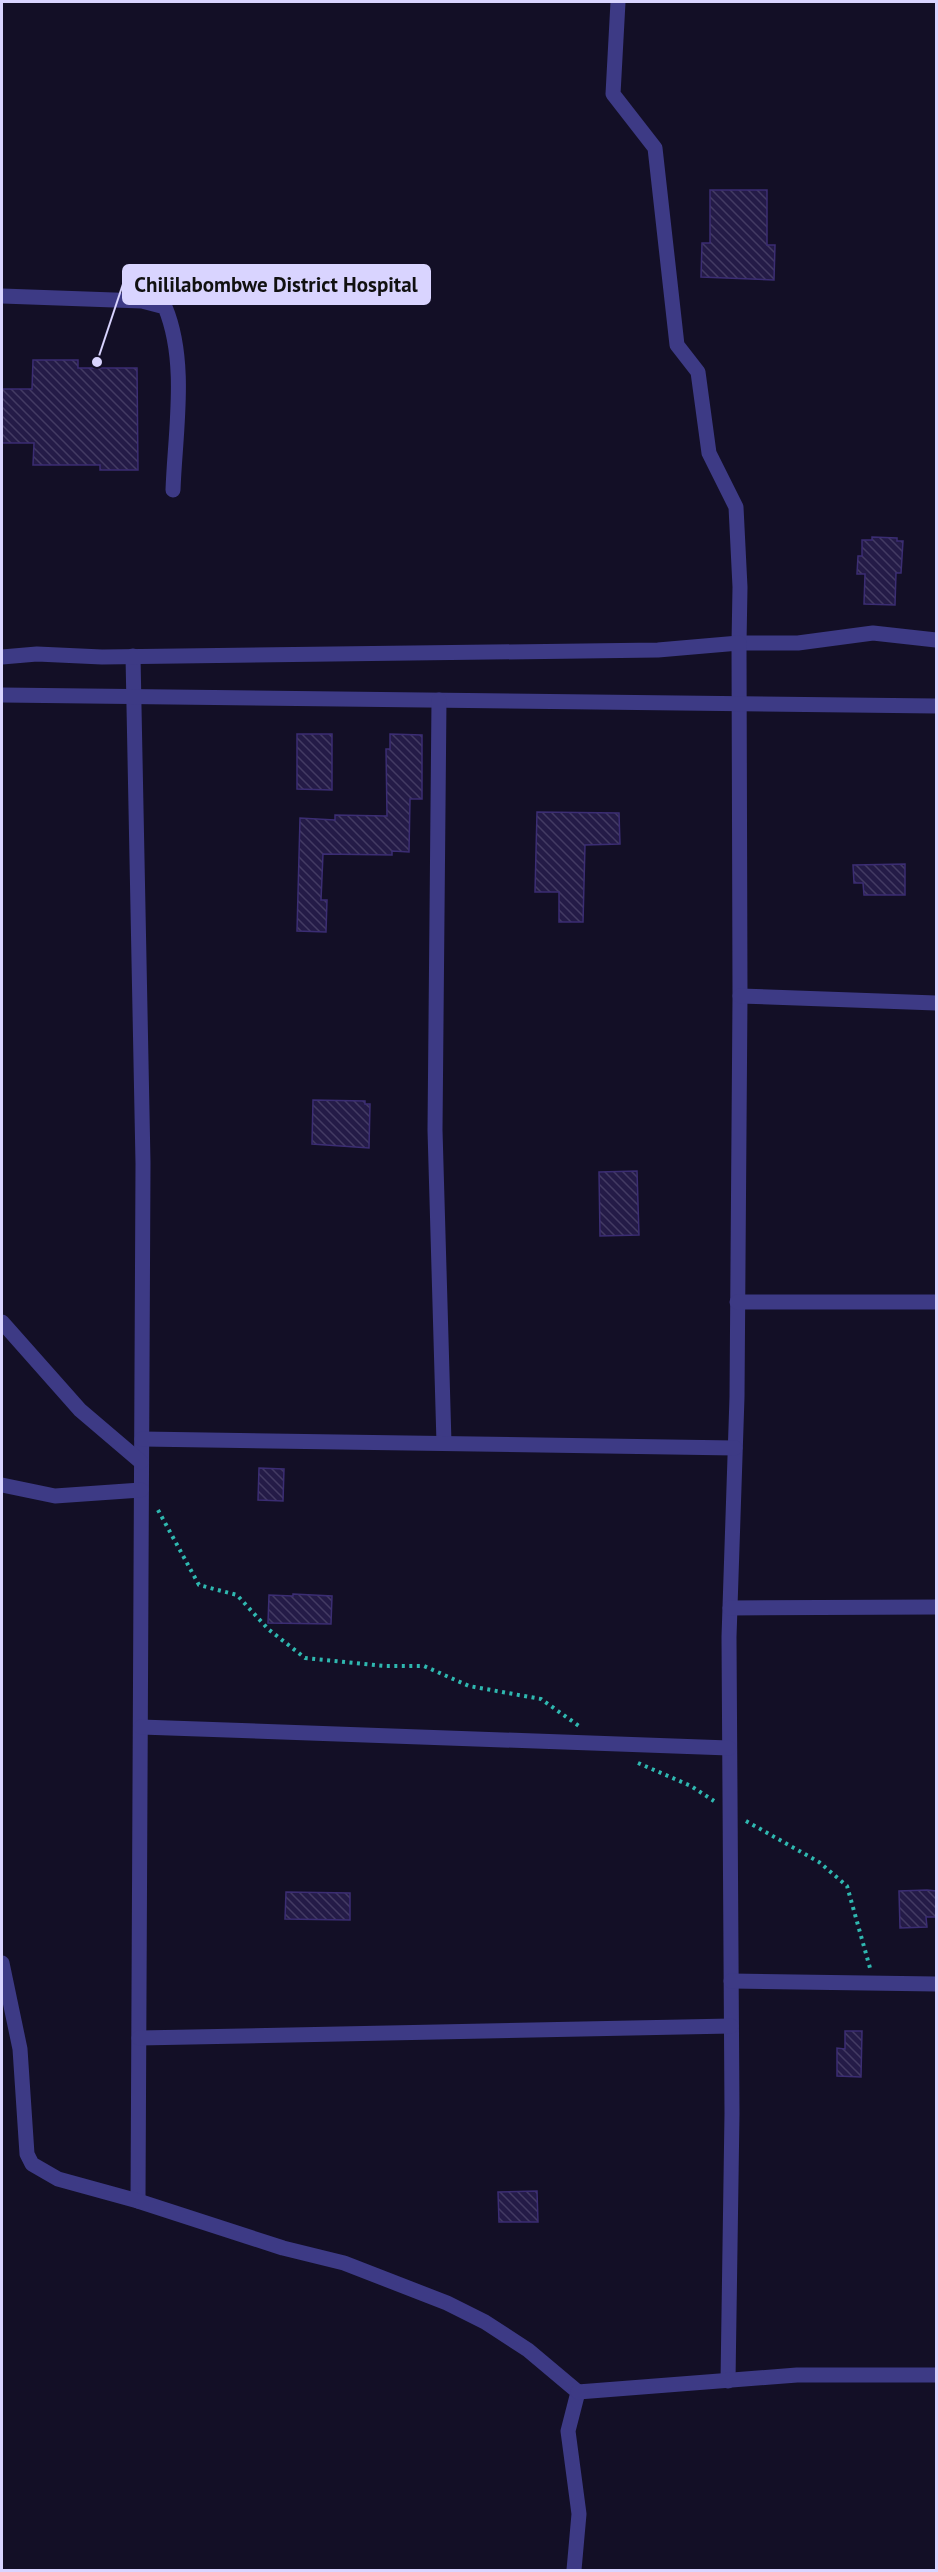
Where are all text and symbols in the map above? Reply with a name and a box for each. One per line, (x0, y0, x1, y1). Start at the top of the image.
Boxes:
callout: Chililabombwe District Hospital (123, 265, 430, 304)
text: Chililabombwe District Hospital (134, 271, 419, 298)

